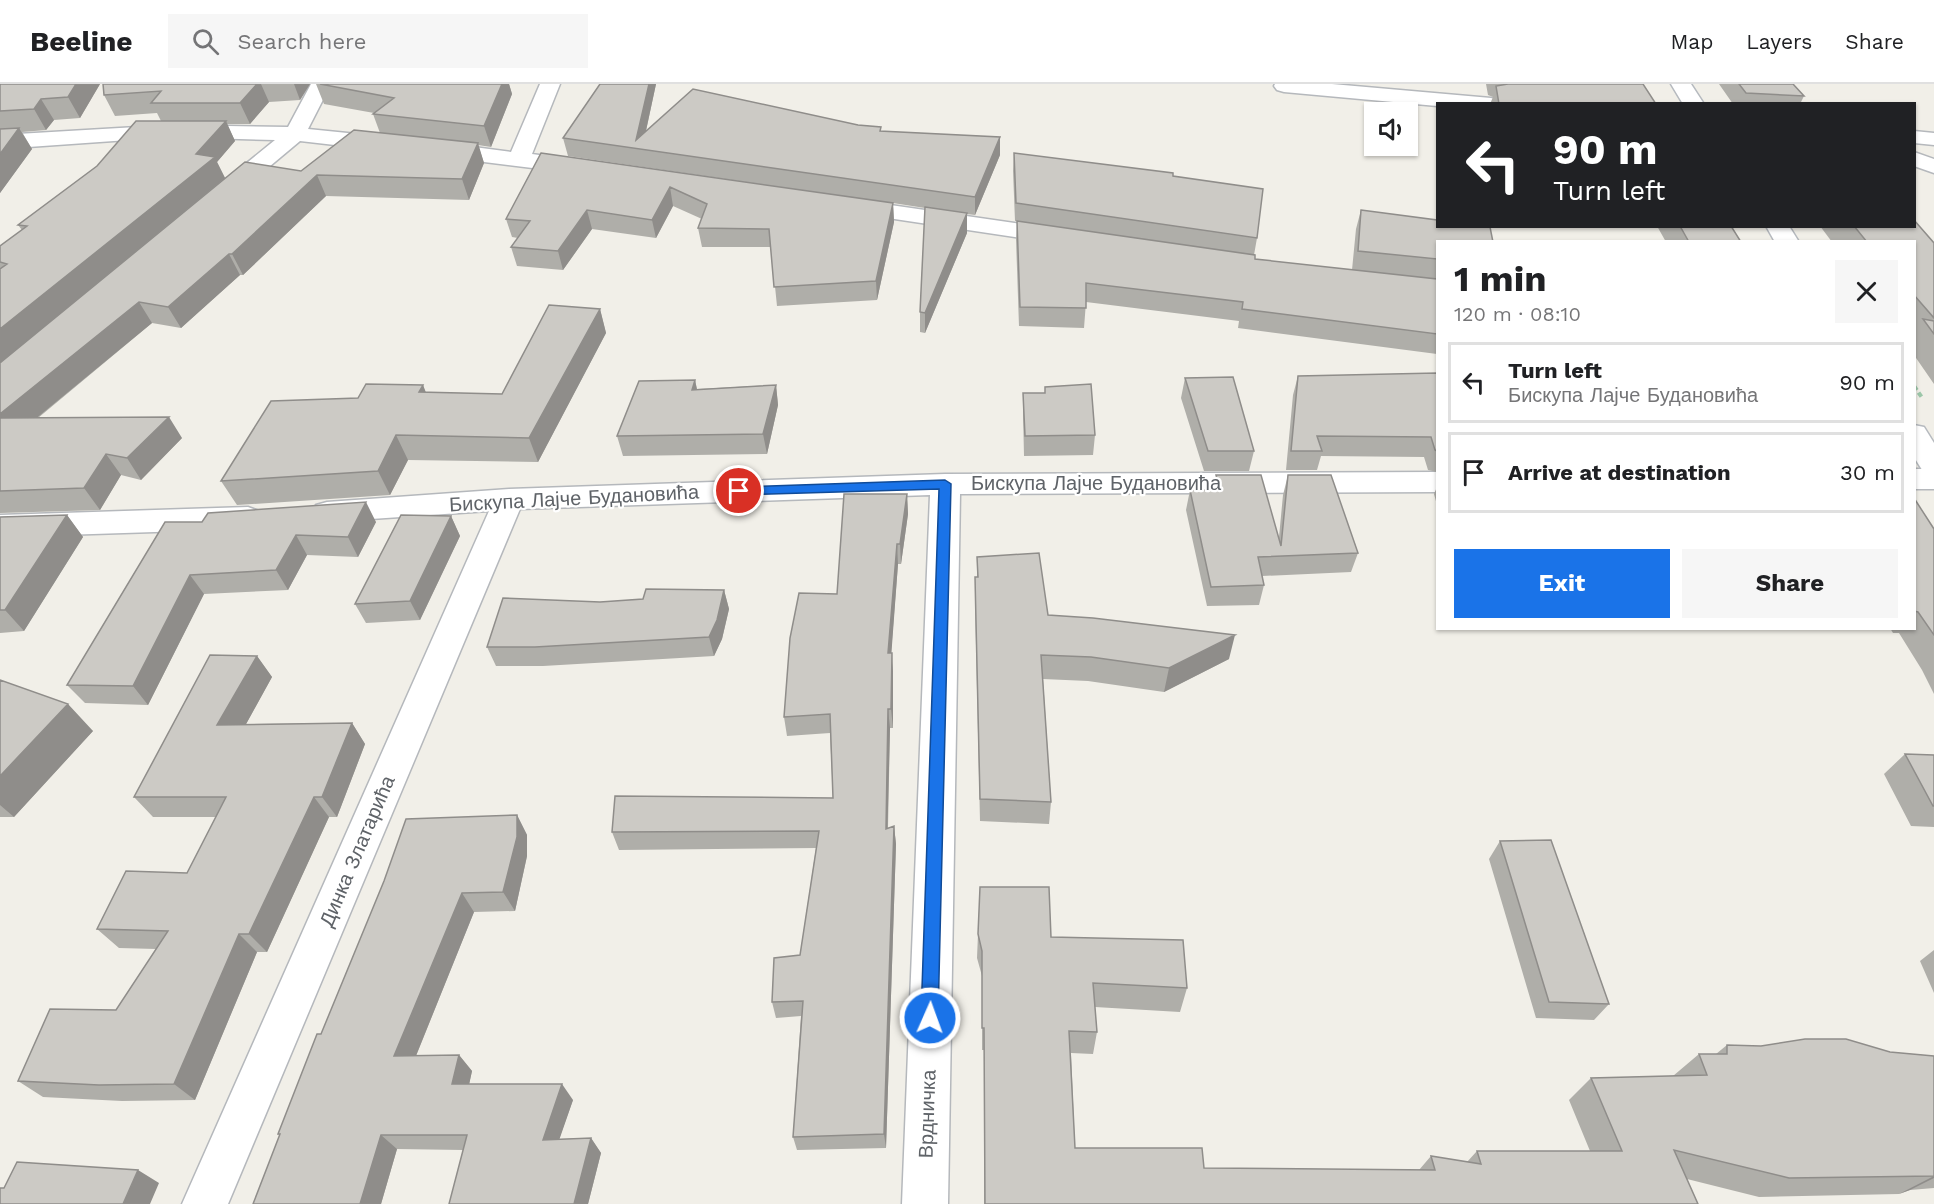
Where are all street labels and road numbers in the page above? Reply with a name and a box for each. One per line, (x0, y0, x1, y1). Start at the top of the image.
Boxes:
street label: Бискупа Лајче Будановића (971, 471, 1222, 495)
street label: Бискупа Лајче Будановића (448, 479, 700, 517)
street label: Динка Златарића (314, 771, 400, 930)
street label: Врдничка (913, 1068, 941, 1159)

